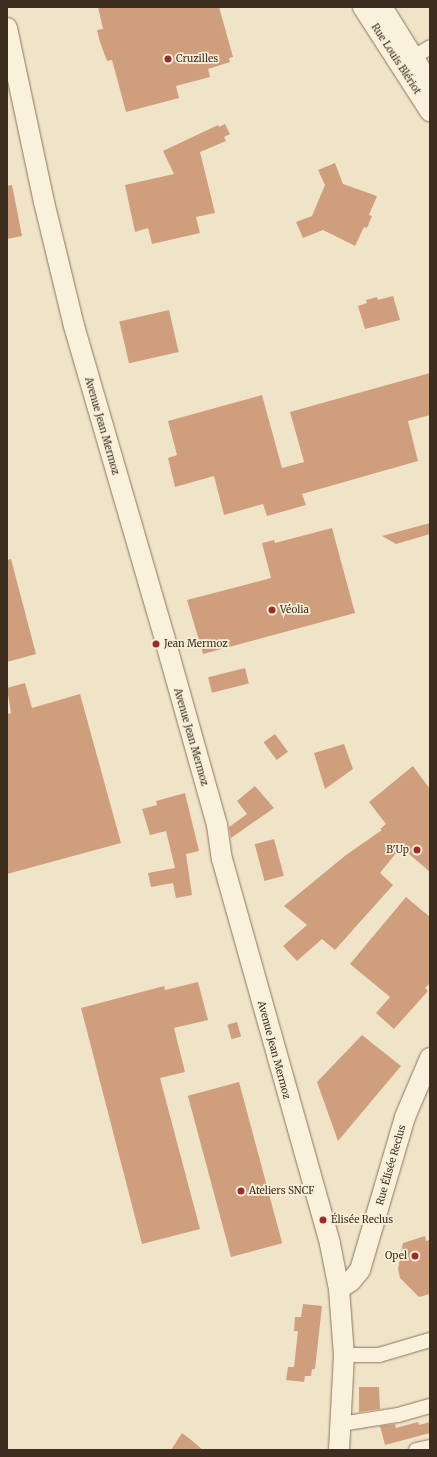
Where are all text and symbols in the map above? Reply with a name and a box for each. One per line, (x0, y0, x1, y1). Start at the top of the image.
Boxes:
street label: Rue Louis Blériot (369, 21, 423, 97)
place label: Cruzilles (176, 53, 218, 65)
marker: Cruzilles (163, 54, 173, 64)
street label: Avenue Jean Mermoz (82, 376, 122, 476)
place label: Véolia (280, 604, 309, 616)
marker: Véolia (267, 605, 277, 615)
place label: Jean Mermoz (164, 638, 228, 650)
marker: Jean Mermoz (151, 639, 161, 649)
street label: Avenue Jean Mermoz (171, 687, 211, 787)
place label: B'Up (386, 844, 409, 856)
marker: B'Up (412, 845, 422, 855)
street label: Avenue Jean Mermoz (255, 1000, 293, 1100)
street label: Rue Élisée Reclus (374, 1124, 408, 1206)
place label: Ateliers SNCF (249, 1185, 314, 1197)
marker: Ateliers SNCF (236, 1186, 246, 1196)
place label: Élisée Reclus (331, 1214, 393, 1226)
marker: Élisée Reclus (318, 1215, 328, 1225)
place label: Opel (385, 1250, 407, 1262)
marker: Opel (410, 1251, 420, 1261)

